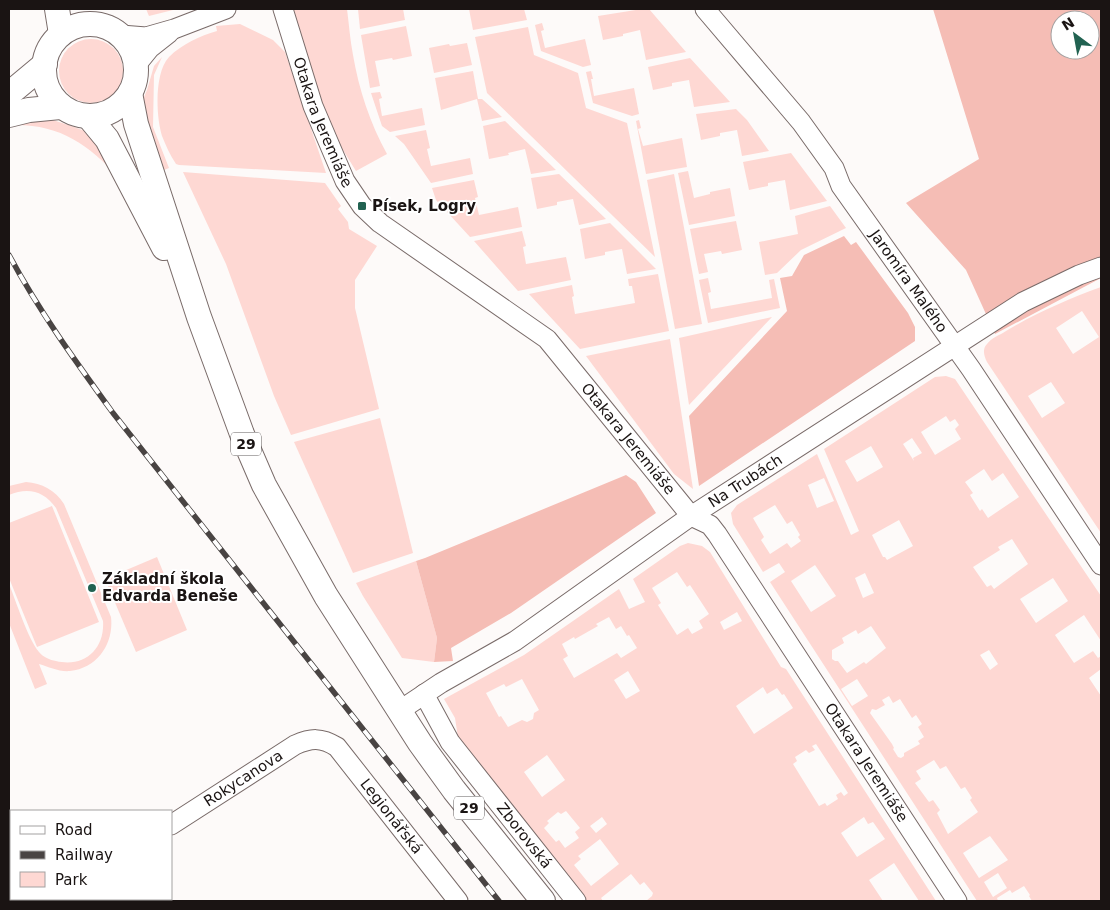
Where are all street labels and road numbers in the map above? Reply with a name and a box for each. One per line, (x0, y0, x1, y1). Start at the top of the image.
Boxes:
street label: Otakara Jeremiáše (289, 55, 356, 191)
street label: Jaromíra Malého (865, 226, 951, 336)
street label: Otakara Jeremiáše (577, 379, 679, 498)
road number: 29 (231, 432, 261, 456)
street label: Na Trubách (705, 451, 786, 511)
street label: Otakara Jeremiáše (821, 700, 912, 825)
street label: Rokycanova (200, 746, 286, 810)
street label: Legionářská (356, 775, 426, 857)
road number: 29 (454, 796, 484, 820)
street label: Zborovská (493, 799, 556, 872)

